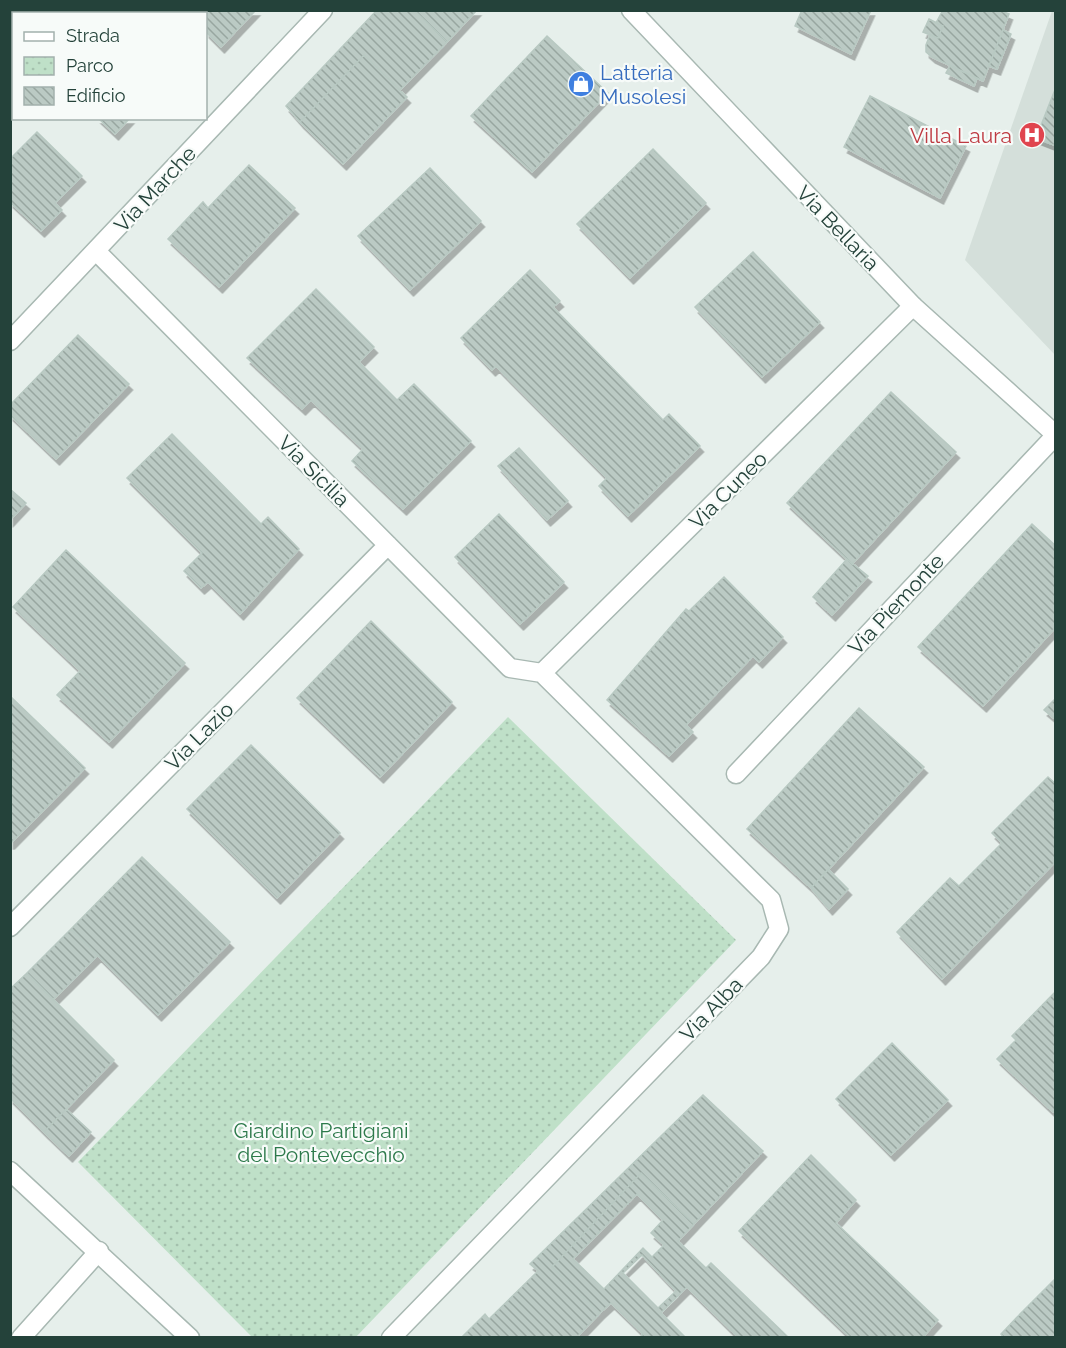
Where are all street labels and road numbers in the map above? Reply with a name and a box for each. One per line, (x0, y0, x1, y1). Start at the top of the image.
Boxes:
street label: Via Marche (109, 141, 201, 237)
street label: Via Bellaria (791, 180, 885, 276)
street label: Via Sicilia (273, 430, 355, 512)
street label: Via Cuneo (684, 446, 772, 534)
street label: Via Piemonte (843, 548, 949, 660)
street label: Via Lazio (159, 696, 239, 776)
street label: Via Alba (674, 972, 748, 1046)

